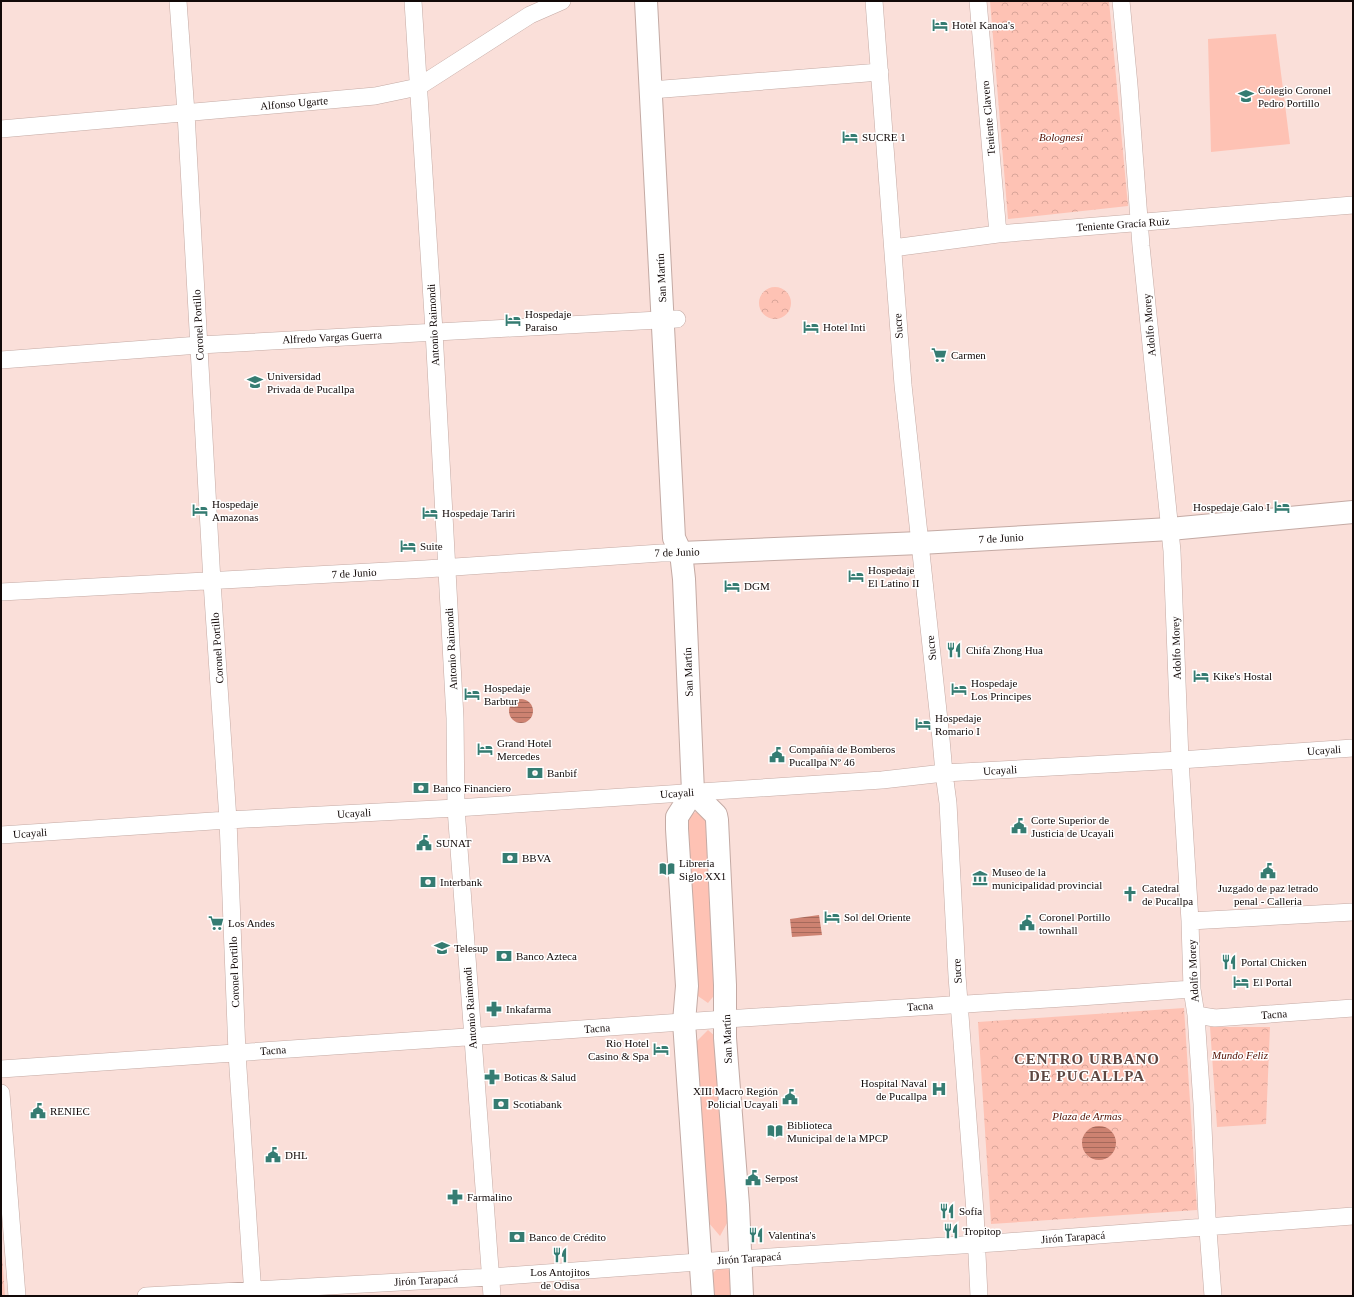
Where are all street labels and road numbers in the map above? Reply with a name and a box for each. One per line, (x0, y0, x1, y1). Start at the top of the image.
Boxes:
street label: Teniente Clavero (979, 79, 997, 156)
street label: Alfonso Ugarte (260, 94, 329, 112)
street label: Teniente Gracía Ruiz (1076, 215, 1170, 233)
street label: San Martín (654, 253, 668, 303)
street label: Antonio Raimondi (425, 284, 441, 366)
street label: Coronel Portillo (190, 289, 206, 361)
street label: Adolfo Morey (1140, 292, 1158, 357)
street label: Sucre (891, 313, 905, 339)
street label: Alfredo Vargas Guerra (282, 328, 382, 346)
street label: 7 de Junio (978, 531, 1024, 545)
street label: 7 de Junio (654, 545, 700, 559)
street label: 7 de Junio (331, 566, 377, 580)
street label: Antonio Raimondi (443, 608, 459, 690)
street label: Coronel Portillo (208, 612, 225, 684)
street label: Adolfo Morey (1169, 616, 1183, 680)
street label: Sucre (924, 635, 938, 661)
street label: San Martín (681, 647, 695, 697)
street label: Ucayali (1307, 743, 1341, 757)
street label: Ucayali (983, 763, 1017, 777)
street label: Ucayali (660, 786, 694, 800)
street label: Ucayali (337, 806, 371, 820)
street label: Ucayali (13, 826, 47, 840)
street label: Coronel Portillo (227, 936, 241, 1008)
street label: Adolfo Morey (1185, 939, 1201, 1003)
street label: Sucre (950, 958, 964, 984)
street label: Antonio Raimondi (461, 967, 479, 1049)
street label: Tacna (907, 999, 934, 1013)
street label: Tacna (1261, 1007, 1288, 1021)
street label: San Martín (720, 1014, 734, 1064)
street label: Tacna (584, 1021, 611, 1035)
street label: Tacna (260, 1043, 287, 1057)
street label: Jirón Tarapacá (1041, 1229, 1105, 1245)
street label: Jirón Tarapacá (717, 1250, 781, 1266)
street label: Jirón Tarapacá (394, 1272, 458, 1288)

